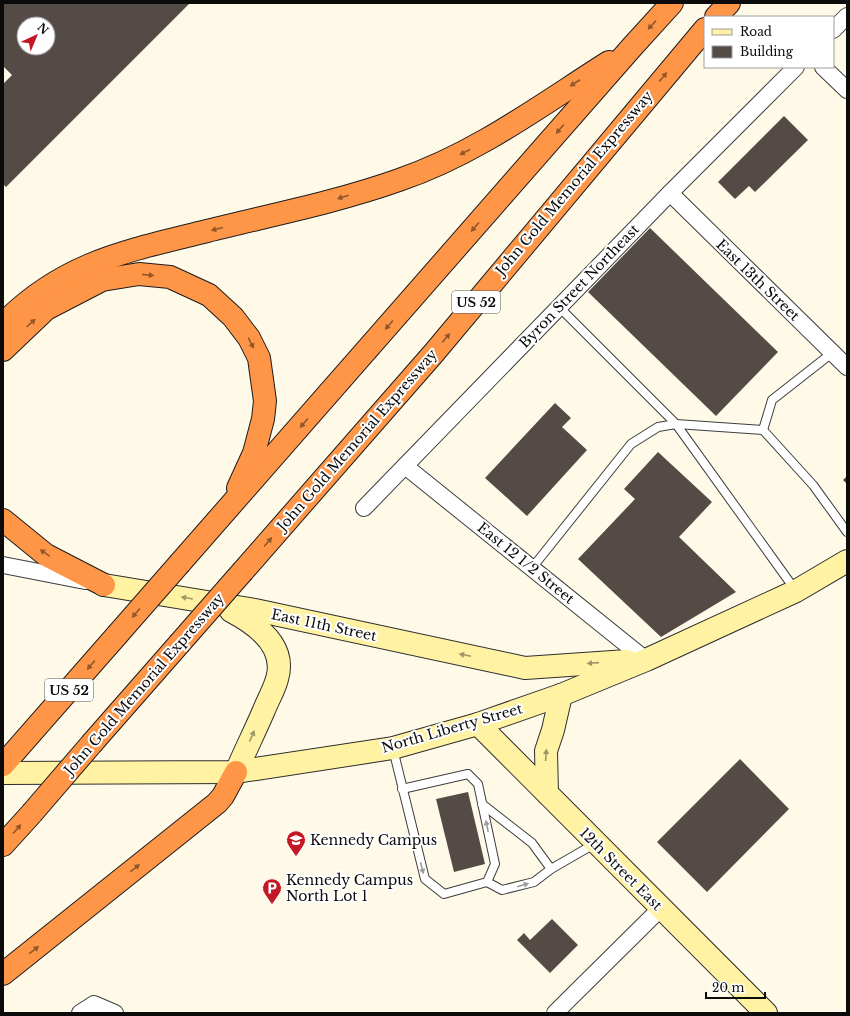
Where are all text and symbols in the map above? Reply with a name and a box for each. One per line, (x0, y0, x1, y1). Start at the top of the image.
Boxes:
north arrow (16, 16, 56, 56)
legend (704, 16, 834, 68)
text: N (34, 20, 52, 38)
one-way arrow (647, 20, 657, 30)
text: Road (740, 24, 772, 39)
text: Building (740, 44, 794, 59)
one-way arrow (658, 72, 667, 82)
one-way arrow (570, 79, 581, 87)
street label: John Gold Memorial Expressway (490, 87, 657, 280)
one-way arrow (555, 124, 565, 134)
one-way arrow (459, 148, 471, 155)
one-way arrow (337, 194, 349, 200)
street label: Byron Street Northeast (515, 220, 643, 352)
one-way arrow (470, 222, 479, 232)
one-way arrow (211, 226, 224, 232)
street label: East 13th Street (712, 235, 804, 325)
one-way arrow (142, 272, 154, 278)
road number: US 52 (452, 291, 500, 313)
one-way arrow (25, 318, 36, 327)
one-way arrow (385, 320, 394, 330)
one-way arrow (441, 333, 450, 344)
one-way arrow (248, 337, 255, 349)
street label: John Gold Memorial Expressway (272, 345, 441, 536)
one-way arrow (299, 418, 308, 428)
street label: East 12 1/2 Street (474, 518, 579, 608)
one-way arrow (264, 537, 273, 547)
one-way arrow (40, 549, 50, 557)
street label: John Gold Memorial Expressway (59, 589, 228, 780)
one-way arrow (180, 595, 193, 601)
street label: East 11th Street (270, 605, 379, 645)
one-way arrow (132, 608, 141, 619)
one-way arrow (459, 652, 471, 658)
one-way arrow (87, 659, 96, 670)
one-way arrow (587, 660, 599, 667)
road number: US 52 (45, 679, 93, 701)
street label: North Liberty Street (379, 699, 525, 757)
one-way arrow (249, 731, 255, 742)
one-way arrow (543, 748, 550, 761)
one-way arrow (483, 820, 489, 832)
one-way arrow (13, 824, 22, 834)
street label: 12th Street East (576, 824, 667, 915)
school or university icon: Kennedy Campus (285, 829, 307, 857)
place label: Kennedy Campus (310, 831, 437, 849)
one-way arrow (419, 862, 425, 874)
one-way arrow (130, 864, 140, 873)
place label: Kennedy Campus North Lot 1 (286, 871, 413, 905)
parking icon: Kennedy Campus North Lot 1 (261, 877, 283, 905)
one-way arrow (517, 881, 529, 887)
one-way arrow (28, 945, 39, 954)
scale bar (706, 974, 765, 1000)
text: 20 m (712, 980, 744, 995)

